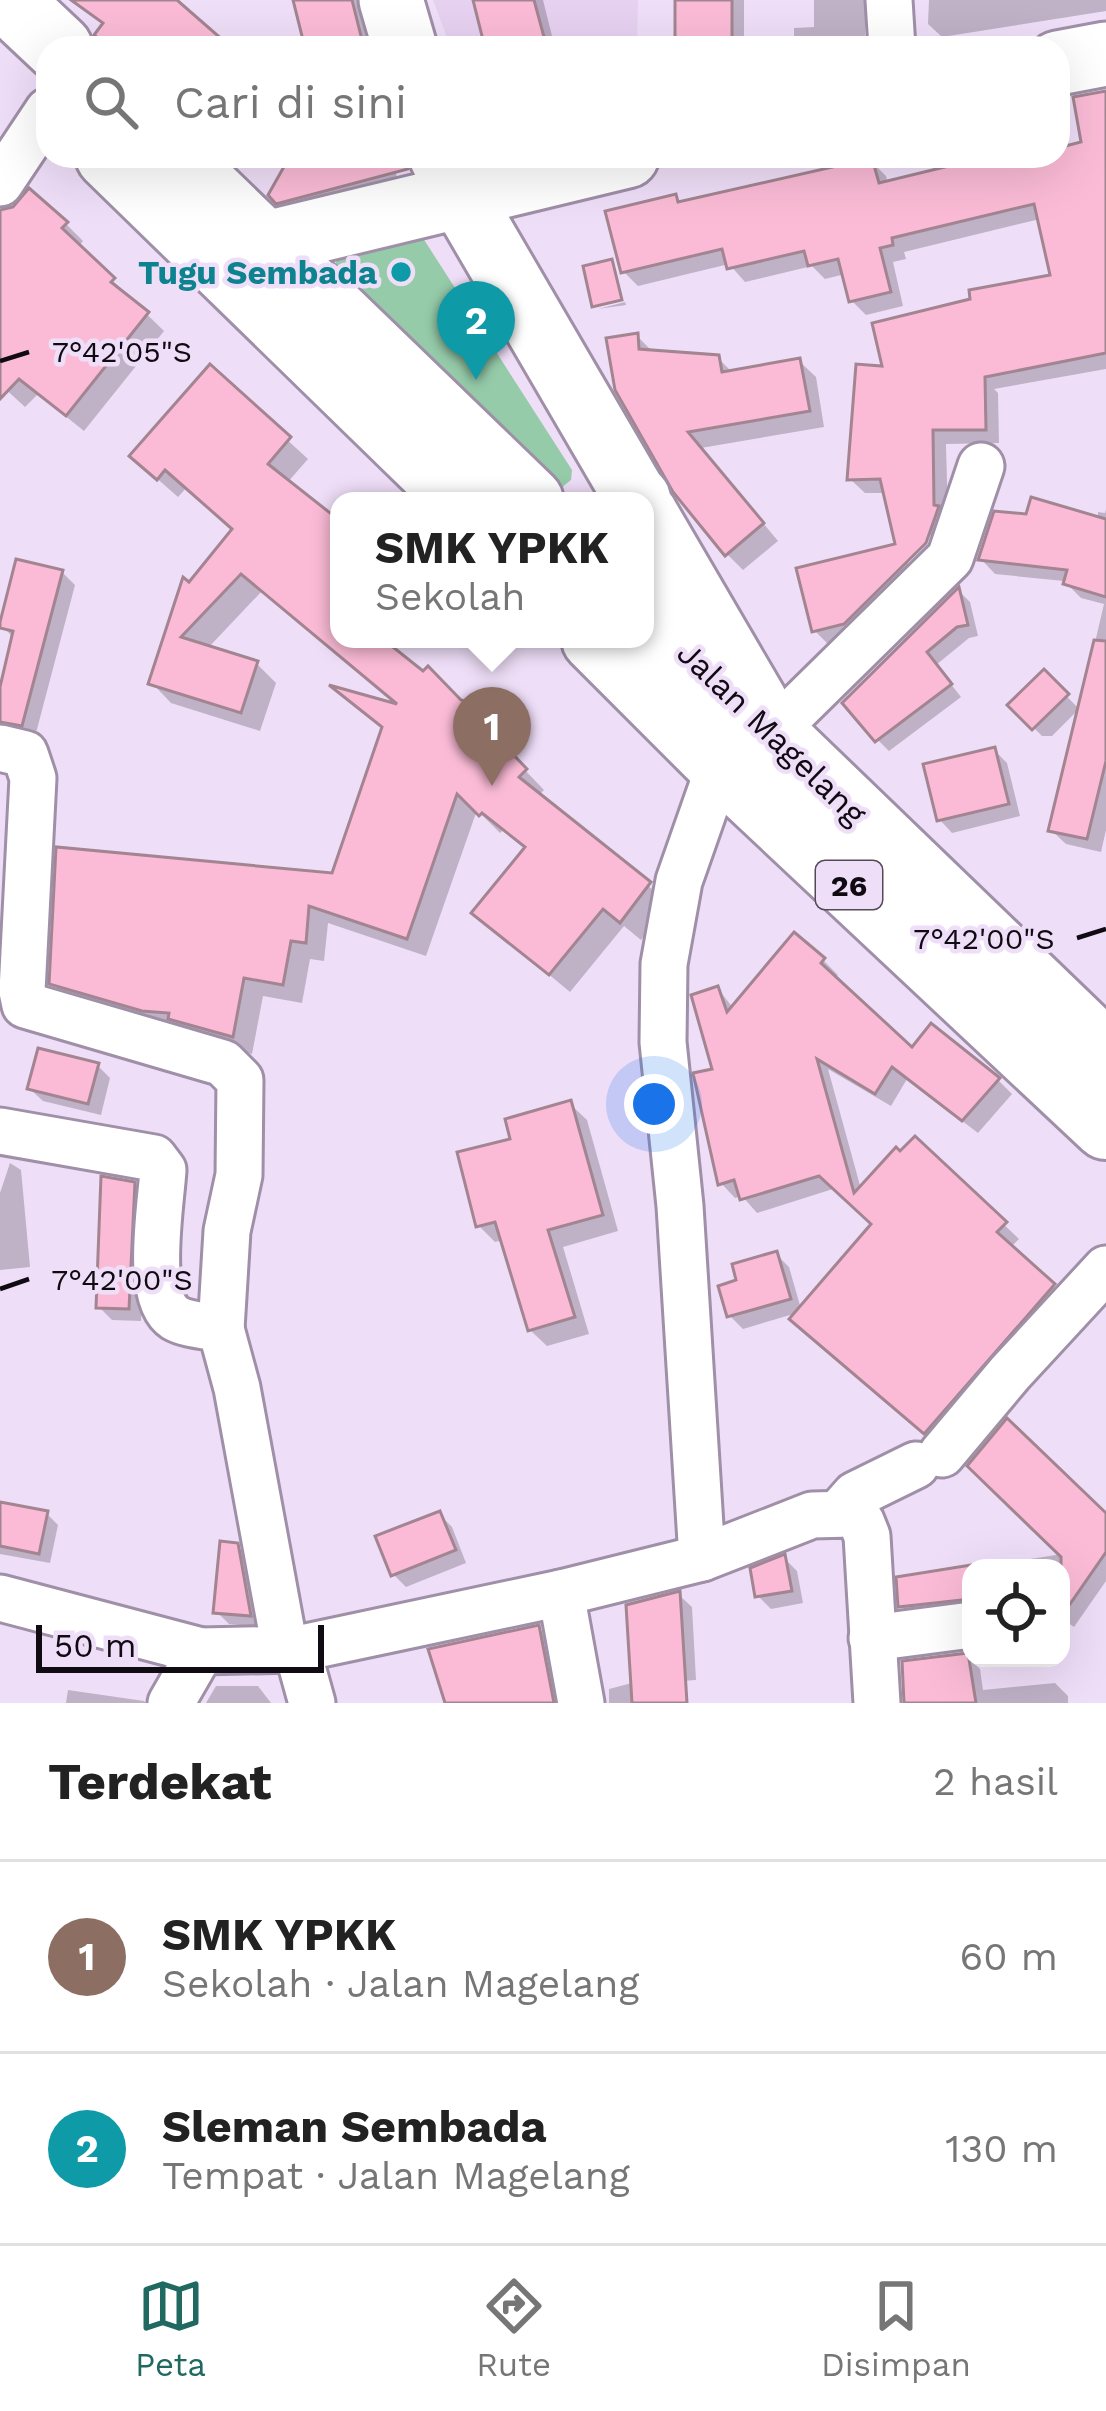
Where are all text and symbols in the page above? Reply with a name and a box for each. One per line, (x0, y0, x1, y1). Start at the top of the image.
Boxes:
search box (36, 36, 1070, 168)
icon: search (78, 69, 144, 135)
text: Cari di sini (174, 76, 407, 129)
place label: Tugu Sembada (138, 253, 377, 292)
marker: Tugu Sembada (388, 259, 414, 285)
pin: 2 (437, 281, 515, 380)
text: 7°42'05"S (52, 334, 192, 369)
popup (330, 492, 654, 648)
text: SMK YPKK (375, 521, 609, 574)
text: Sekolah (375, 574, 525, 619)
street label: Jalan Magelang (670, 633, 875, 833)
pin: 1 (453, 687, 531, 786)
road number: 26 (816, 861, 882, 909)
text: 7°42'00"S (913, 921, 1055, 956)
your location (624, 1074, 684, 1134)
text: 7°42'00"S (51, 1262, 193, 1297)
map controls (962, 1559, 1070, 1667)
button: locate (962, 1559, 1070, 1667)
scale bar (36, 1619, 324, 1672)
text: 50 m (54, 1626, 136, 1665)
text: Terdekat (48, 1752, 272, 1811)
text: 2 hasil (933, 1759, 1058, 1804)
text: SMK YPKK (162, 1908, 396, 1961)
text: 1 (79, 1934, 95, 1979)
text: 60 m (960, 1934, 1058, 1979)
text: Sekolah · Jalan Magelang (162, 1961, 639, 2006)
text: Sleman Sembada (162, 2100, 547, 2153)
text: 2 (75, 2126, 99, 2171)
text: 130 m (945, 2126, 1058, 2171)
text: Tempat · Jalan Magelang (162, 2153, 630, 2198)
tab: Peta (135, 2273, 206, 2384)
tab: Rute (476, 2273, 551, 2384)
tab: Disimpan (821, 2273, 971, 2384)

